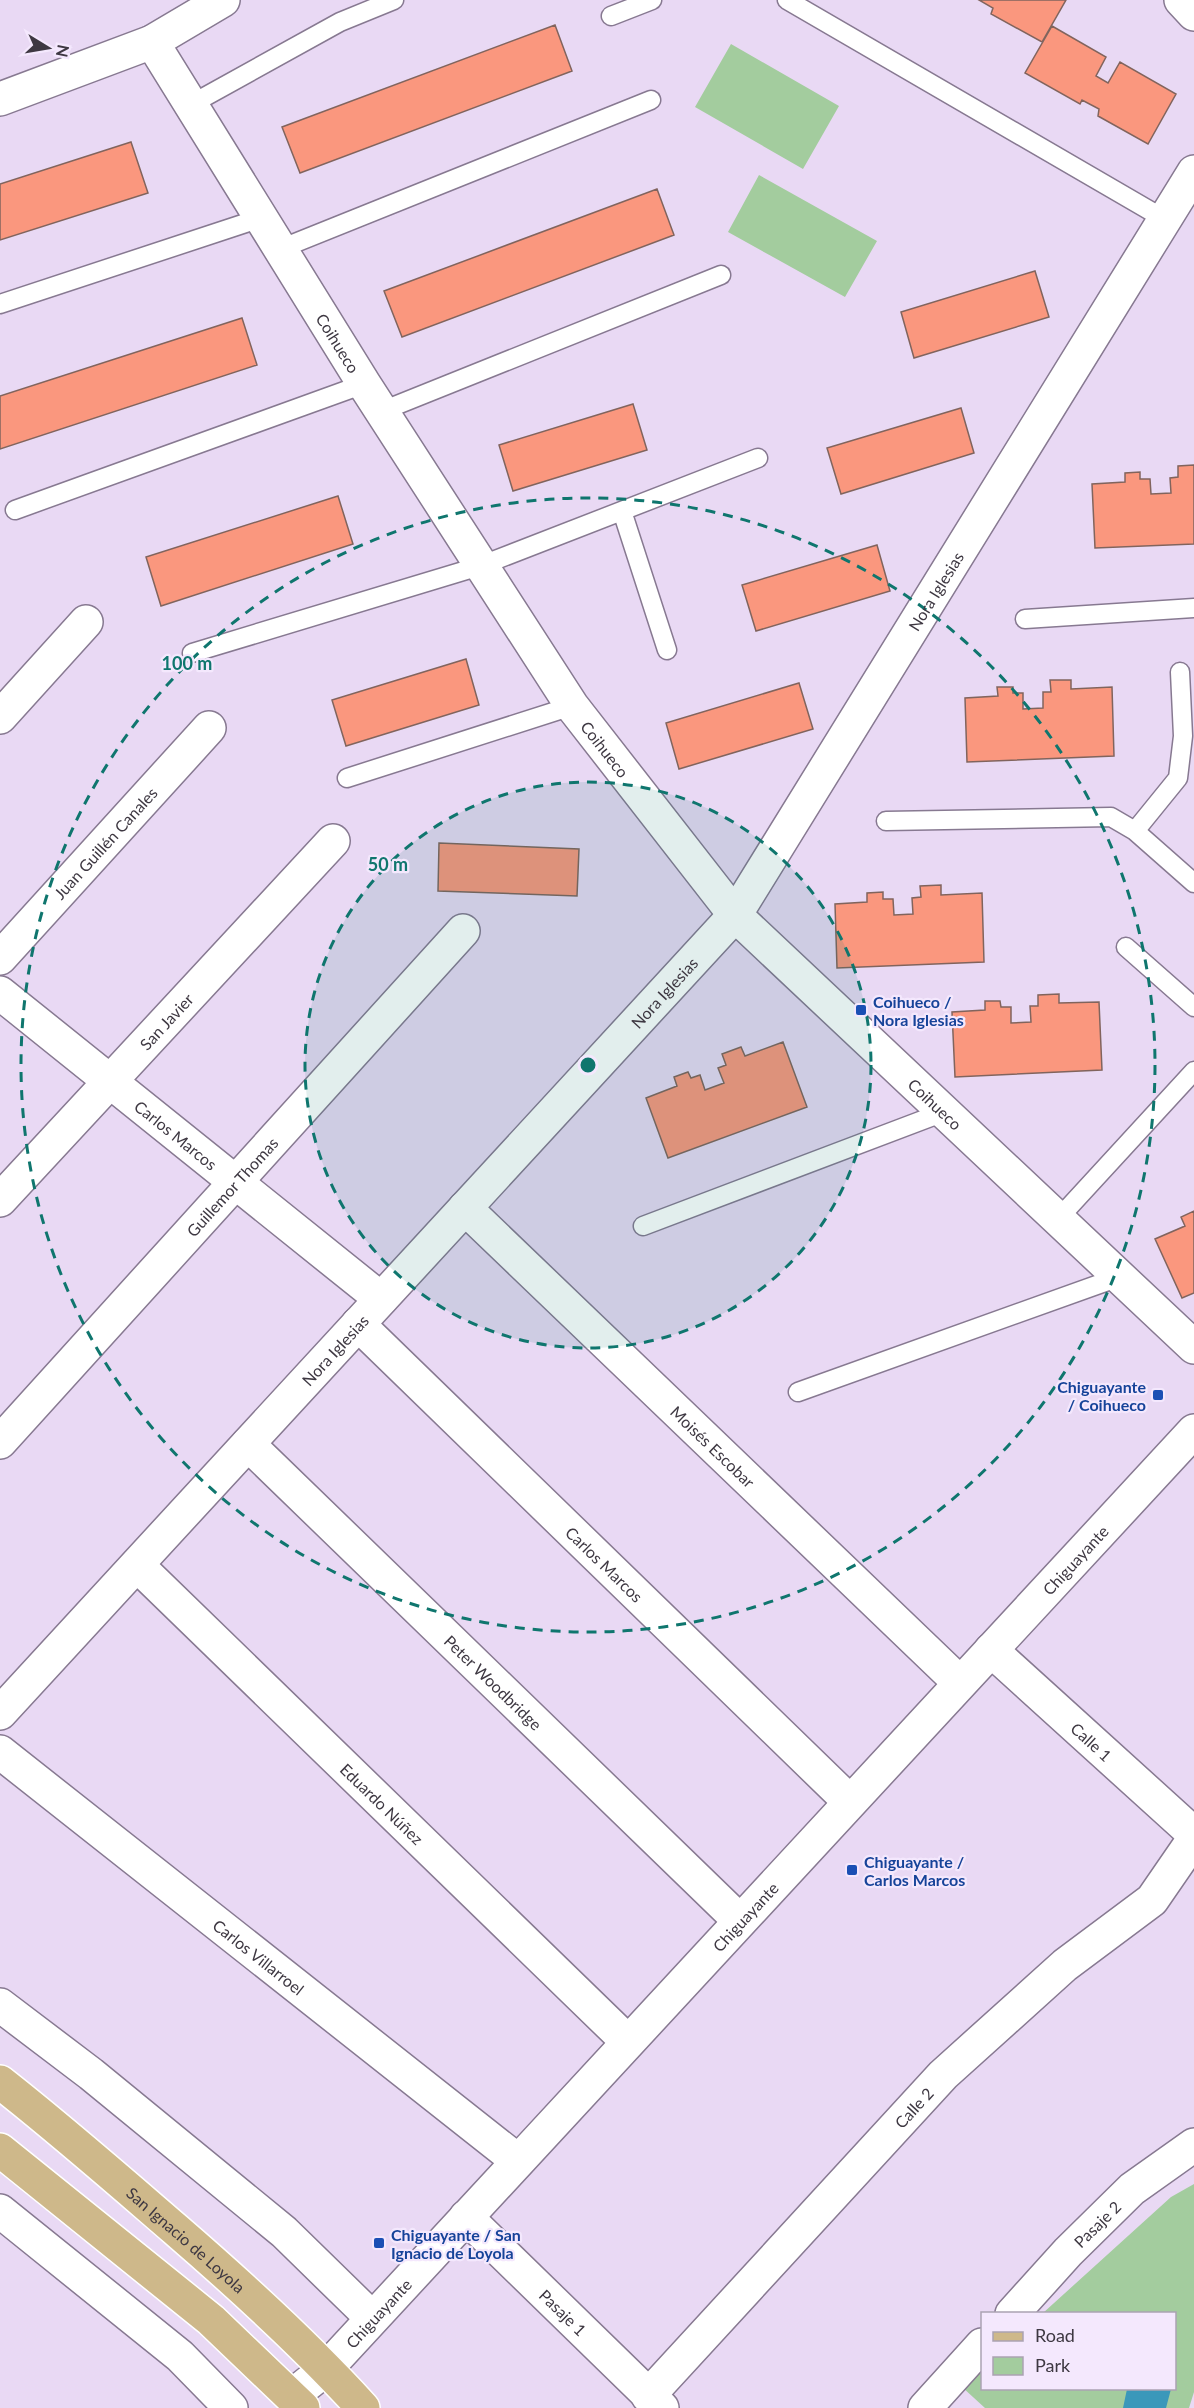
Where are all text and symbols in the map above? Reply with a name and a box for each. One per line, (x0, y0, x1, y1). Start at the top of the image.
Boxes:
north arrow (18, 18, 78, 78)
text: N (53, 43, 74, 59)
street label: Coihueco (313, 310, 364, 376)
street label: Nora Iglesias (904, 548, 967, 634)
text: 100 m (162, 652, 212, 674)
street label: Coihueco (577, 717, 633, 781)
street label: Juan Guillén Canales (49, 783, 161, 902)
text: 50 m (368, 853, 408, 875)
street label: Nora Iglesias (627, 953, 701, 1031)
street label: San Javier (135, 989, 197, 1053)
place label: Coihueco / Nora Iglesias (873, 992, 964, 1029)
marker: Coihueco / Nora Iglesias (854, 1003, 868, 1017)
centre of rings (578, 1055, 598, 1075)
street label: Coihueco (905, 1074, 966, 1133)
street label: Carlos Marcos (131, 1096, 221, 1173)
street label: Guillemor Thomas (182, 1133, 281, 1240)
street label: Nora Iglesias (297, 1310, 372, 1389)
place label: Chiguayante / Coihueco (1057, 1377, 1146, 1414)
marker: Chiguayante / Coihueco (1151, 1388, 1165, 1402)
street label: Moisés Escobar (667, 1401, 759, 1491)
street label: Chiguayante (1038, 1521, 1112, 1598)
street label: Carlos Marcos (562, 1522, 647, 1605)
street label: Peter Woodbridge (441, 1631, 546, 1733)
street label: Calle 1 (1068, 1718, 1116, 1765)
street label: Eduardo Núñez (337, 1759, 428, 1848)
place label: Chiguayante / Carlos Marcos (864, 1852, 965, 1889)
marker: Chiguayante / Carlos Marcos (845, 1863, 859, 1877)
street label: Chiguayante (708, 1878, 781, 1955)
street label: Carlos Villarroel (210, 1915, 308, 1998)
street label: Calle 2 (890, 2083, 937, 2131)
street label: San Ignacio de Loyola (123, 2183, 249, 2296)
street label: Pasaje 2 (1070, 2197, 1124, 2251)
place label: Chiguayante / San Ignacio de Loyola (391, 2225, 521, 2262)
marker: Chiguayante / San Ignacio de Loyola (372, 2236, 386, 2250)
street label: Chiguayante (341, 2274, 415, 2351)
street label: Pasaje 1 (536, 2285, 591, 2339)
legend (981, 2312, 1176, 2390)
text: Road (1035, 2324, 1075, 2346)
text: Park (1035, 2354, 1071, 2376)

